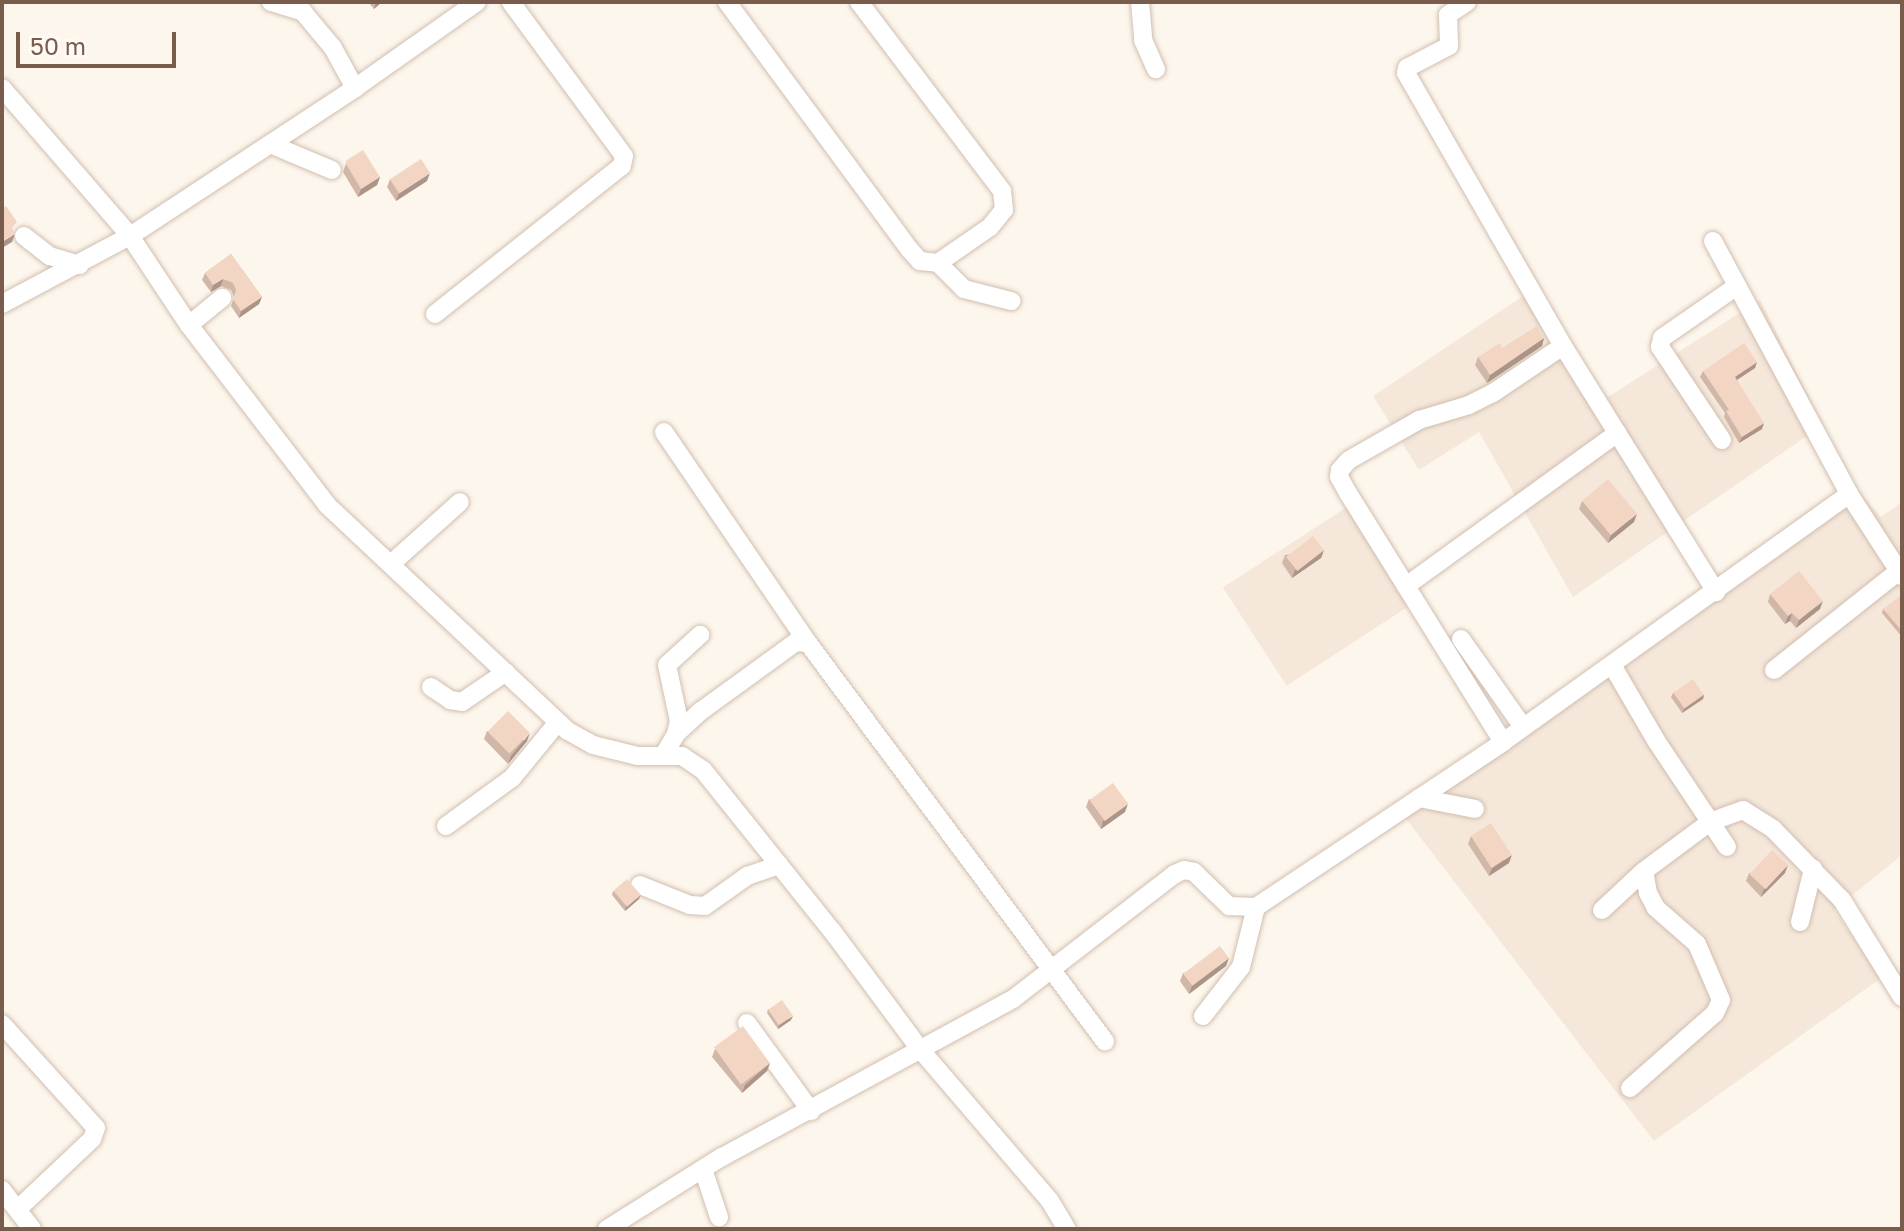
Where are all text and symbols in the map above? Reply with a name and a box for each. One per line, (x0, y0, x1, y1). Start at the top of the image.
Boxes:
scale bar (20, 16, 180, 66)
text: 50 m (30, 31, 86, 60)

